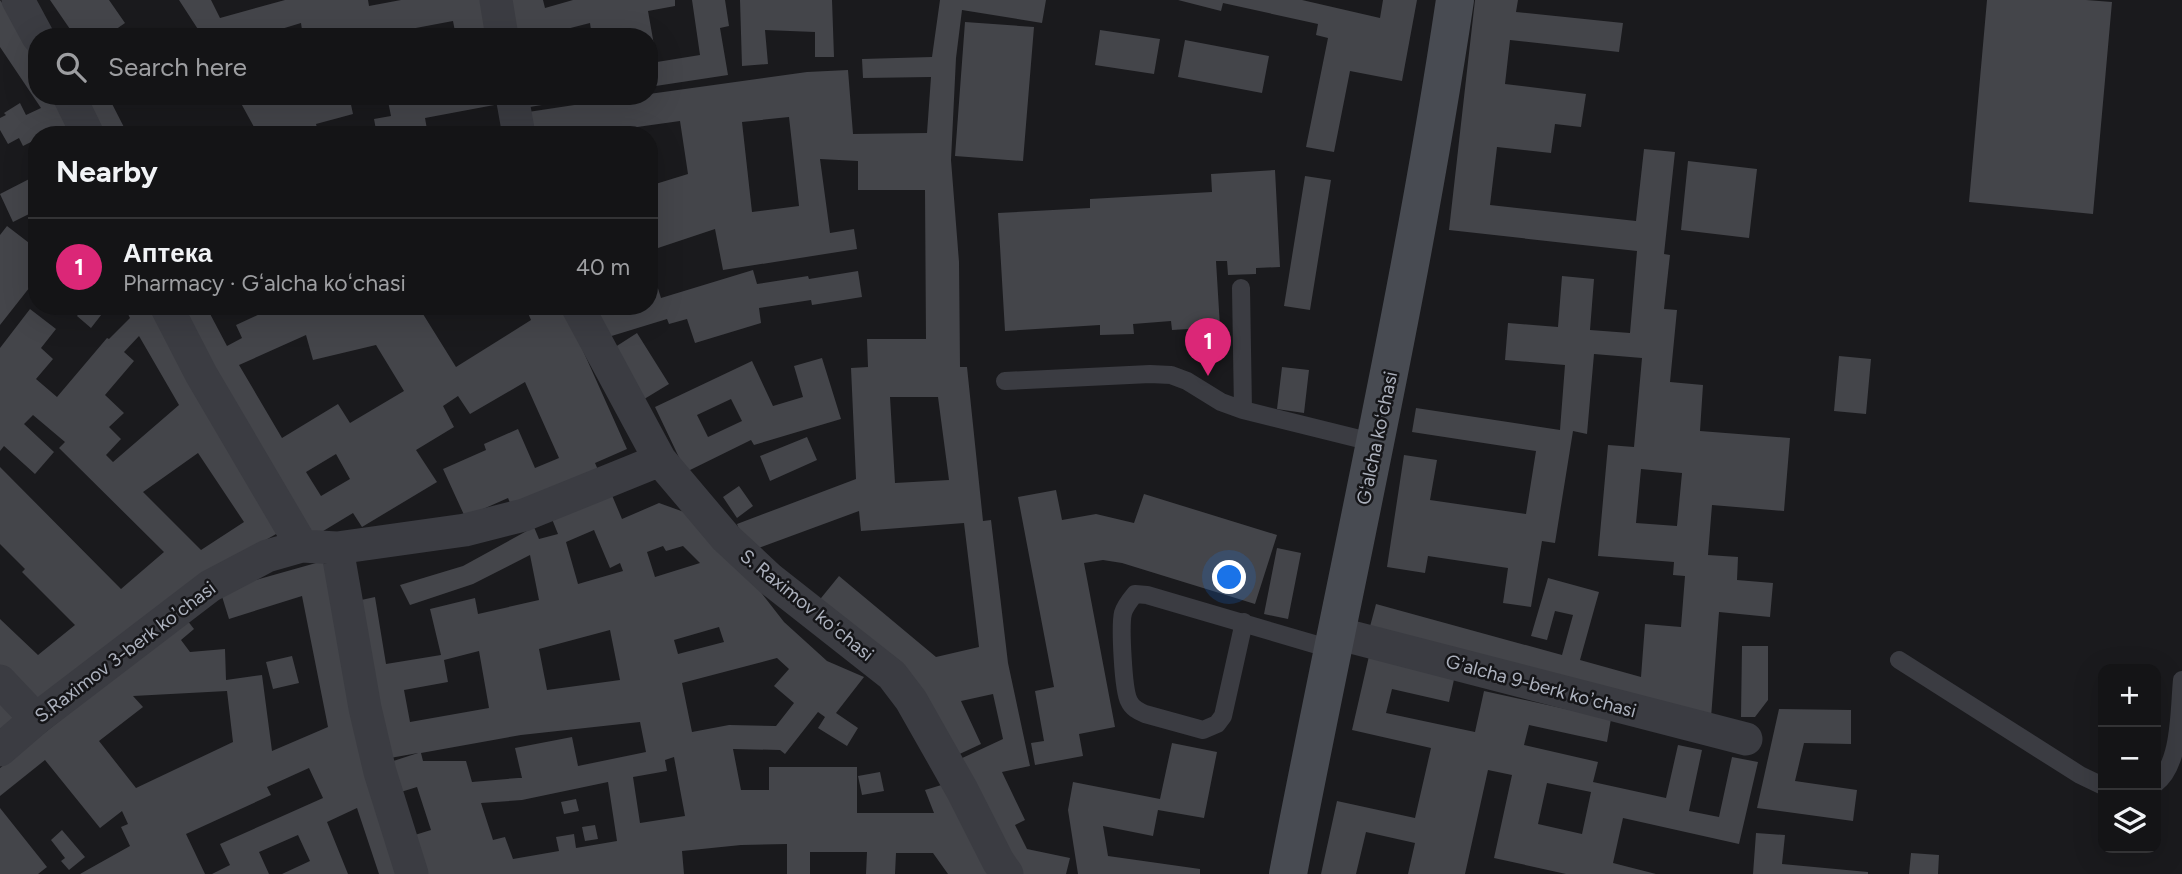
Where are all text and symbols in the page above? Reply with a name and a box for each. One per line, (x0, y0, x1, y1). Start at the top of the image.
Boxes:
search box (28, 28, 658, 105)
icon: search (52, 48, 90, 86)
text: Search here (108, 51, 247, 83)
text: Nearby (56, 153, 158, 190)
text: Аптека (123, 237, 212, 269)
text: 1 (74, 253, 84, 281)
text: 40 m (576, 253, 630, 281)
text: Pharmacy · Gʻalcha koʻchasi (123, 269, 406, 297)
pin: 1 (1185, 318, 1231, 376)
street label: Gʻalcha koʻchasi (1352, 369, 1402, 507)
street label: S. Raximov koʻchasi (736, 544, 878, 666)
your location (1212, 560, 1246, 594)
street label: S.Raximov 3-berk koʼchasi (30, 577, 220, 727)
street label: Gʼalcha 9-berk koʼchasi (1443, 649, 1639, 723)
map controls (2098, 664, 2161, 853)
button: + (2098, 664, 2161, 727)
button: − (2098, 727, 2161, 790)
button: layers (2098, 790, 2161, 853)

